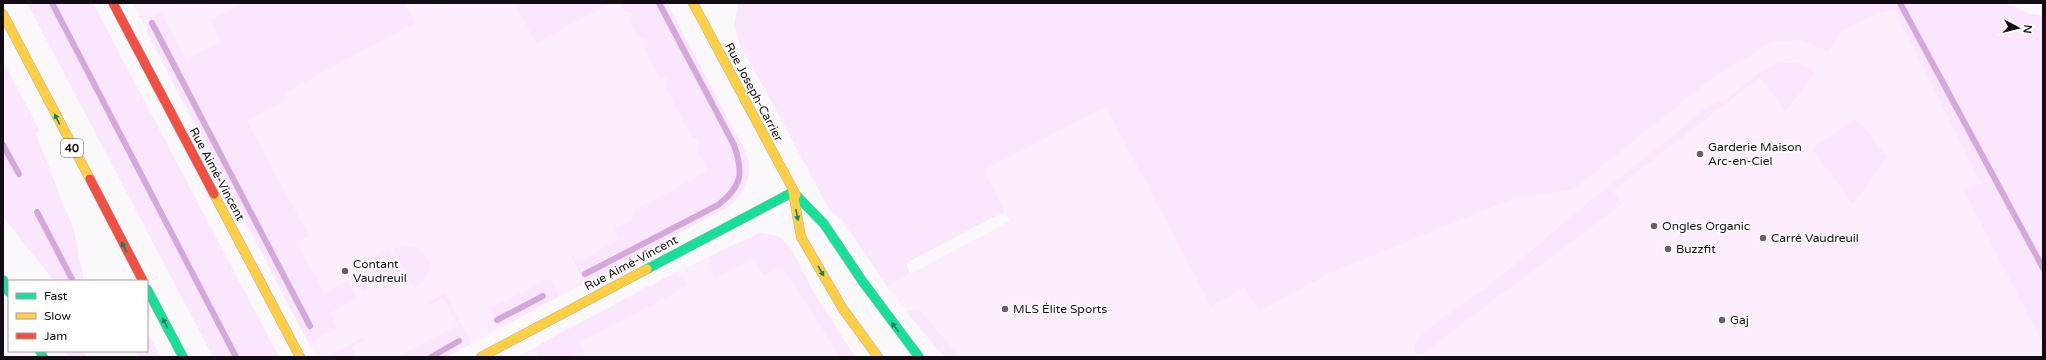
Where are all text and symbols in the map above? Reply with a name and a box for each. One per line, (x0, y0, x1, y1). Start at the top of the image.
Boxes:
north arrow (1998, 8, 2038, 48)
text: N (2020, 24, 2034, 34)
street label: Rue Joseph-Carrier (722, 40, 786, 144)
one-way arrow (54, 113, 60, 125)
street label: Rue Aimé-Vincent (187, 125, 248, 223)
road number: 40 (61, 139, 83, 157)
place label: Garderie Maison Arc-en-Ciel (1708, 140, 1802, 168)
marker: Garderie Maison Arc-en-Ciel (1695, 149, 1705, 159)
one-way arrow (794, 208, 800, 221)
place label: Ongles Organic (1662, 219, 1750, 233)
marker: Ongles Organic (1649, 221, 1659, 231)
place label: Carré Vaudreuil (1771, 231, 1859, 245)
street label: Rue Aimé-Vincent (582, 232, 680, 293)
marker: Carré Vaudreuil (1758, 233, 1768, 243)
one-way arrow (121, 241, 128, 252)
place label: Buzzfit (1676, 242, 1716, 256)
marker: Buzzfit (1663, 244, 1673, 254)
place label: Contant Vaudreuil (353, 257, 407, 285)
one-way arrow (817, 265, 824, 277)
marker: Contant Vaudreuil (340, 266, 350, 276)
legend (8, 280, 148, 352)
text: Fast (44, 289, 68, 303)
place label: MLS Élite Sports (1013, 302, 1107, 316)
marker: MLS Élite Sports (1000, 304, 1010, 314)
text: Slow (44, 309, 71, 323)
place label: Gaj (1730, 313, 1749, 327)
marker: Gaj (1717, 315, 1727, 325)
one-way arrow (162, 317, 168, 329)
one-way arrow (890, 321, 899, 332)
text: Jam (44, 329, 67, 343)

